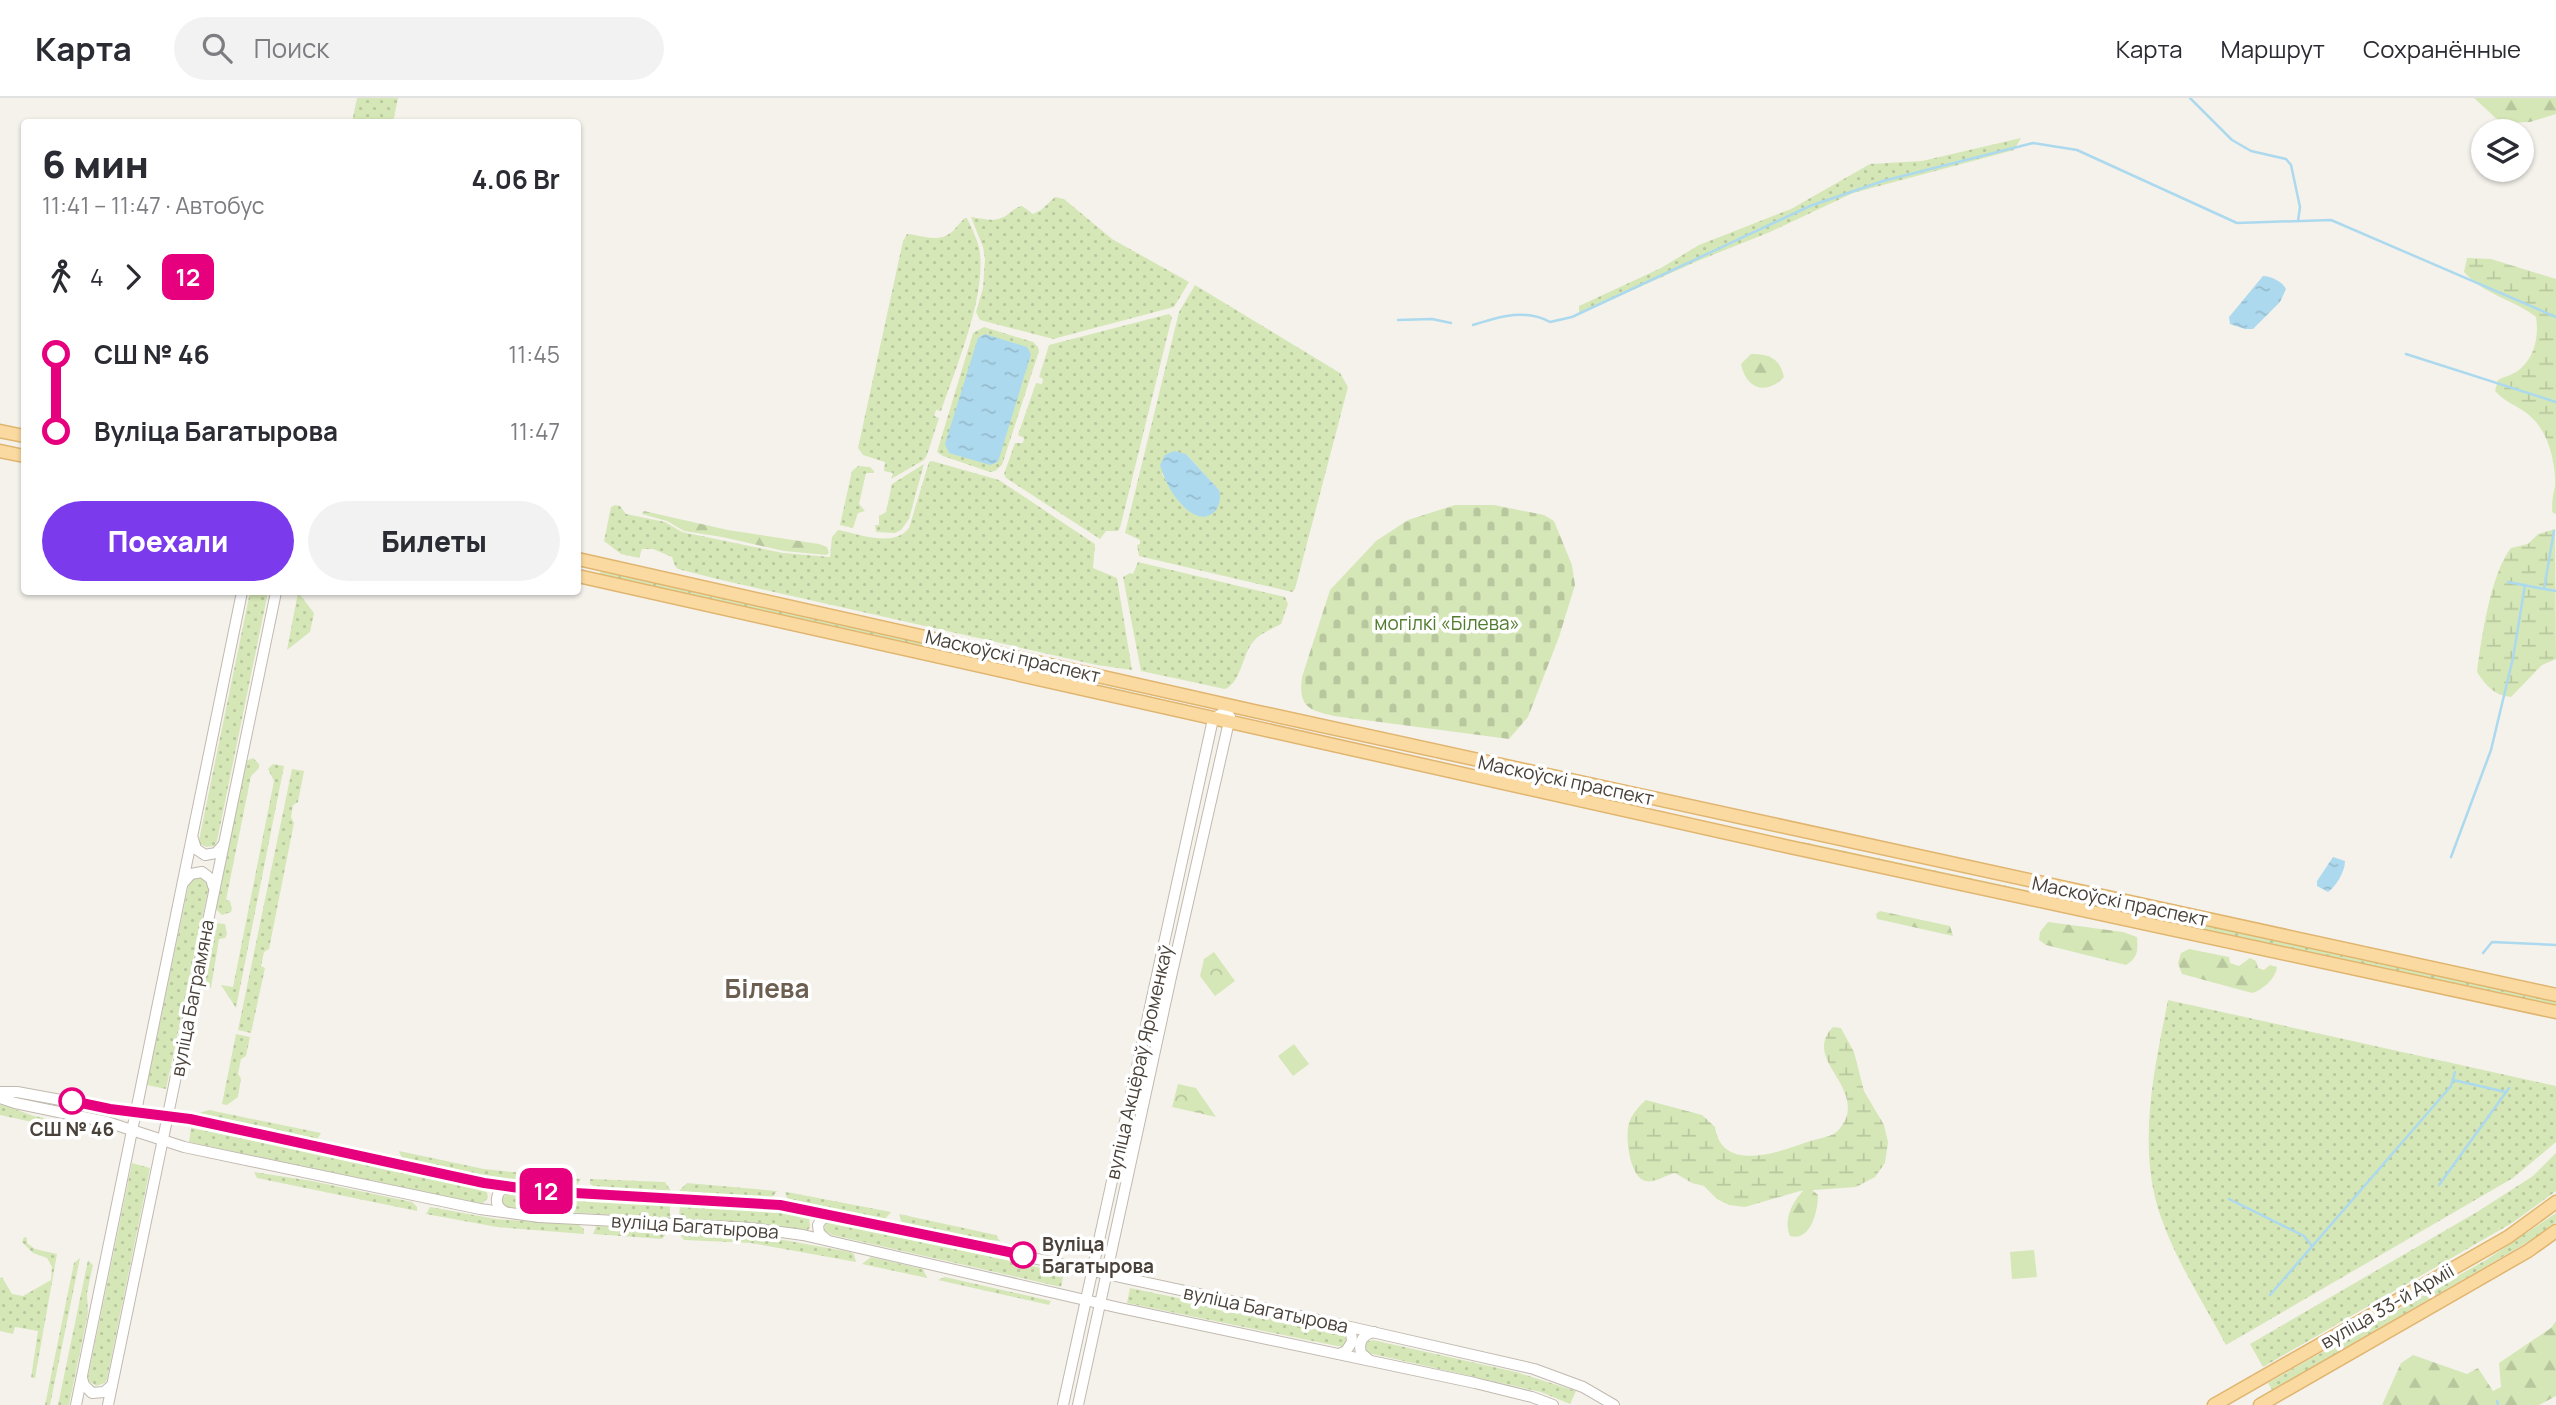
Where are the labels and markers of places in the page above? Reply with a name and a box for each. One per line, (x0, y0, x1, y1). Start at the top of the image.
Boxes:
marker: СШ № 46 (59, 1088, 85, 1114)
place label: СШ № 46 (30, 1116, 114, 1142)
place label: Вуліца Багатырова (1042, 1231, 1154, 1279)
marker: Вуліца Багатырова (1010, 1242, 1036, 1268)

